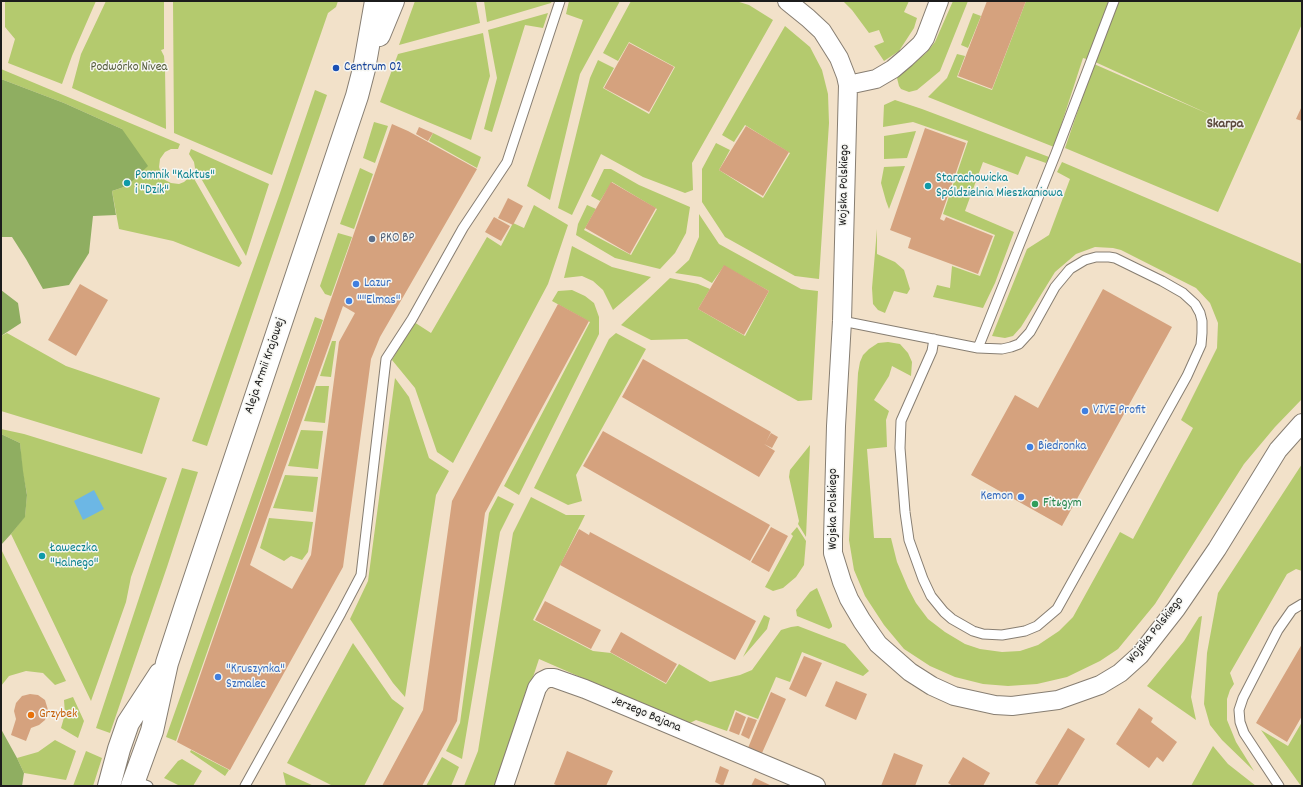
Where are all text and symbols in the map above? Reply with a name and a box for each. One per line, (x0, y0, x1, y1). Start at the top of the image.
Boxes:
park label: Podwórko Nivea (91, 60, 167, 76)
place label: Centrum 02 (344, 60, 402, 76)
marker: Centrum 02 (331, 63, 341, 73)
district label: Skarpa (1207, 117, 1243, 133)
street label: Wojska Polskiego (836, 144, 854, 226)
place label: Pomnik "Kaktus" i "Dzik" (135, 168, 215, 199)
place label: Starachowicka Spóldzielnia Mieszkaniowa (936, 171, 1062, 202)
marker: Pomnik "Kaktus" i "Dzik" (122, 178, 132, 188)
marker: Starachowicka Spóldzielnia Mieszkaniowa (923, 181, 933, 191)
place label: PKO BP (380, 231, 414, 247)
marker: PKO BP (367, 234, 377, 244)
place label: Lazur (364, 276, 391, 292)
marker: Lazur (351, 279, 361, 289)
place label: ""Elmas" (357, 293, 400, 309)
marker: ""Elmas" (344, 296, 354, 306)
street label: Aleja Armii Krajowej (242, 316, 290, 416)
place label: VIVE Profit (1093, 403, 1146, 419)
marker: VIVE Profit (1080, 406, 1090, 416)
place label: Biedronka (1038, 439, 1086, 455)
marker: Biedronka (1025, 442, 1035, 452)
street label: Wojska Polskiego (826, 468, 842, 550)
place label: Kemon (981, 489, 1013, 505)
marker: Kemon (1016, 492, 1026, 502)
place label: Fit&gym (1043, 496, 1082, 512)
marker: Fit&gym (1030, 499, 1040, 509)
place label: Ławeczka "Halnego" (50, 541, 98, 572)
marker: Ławeczka "Halnego" (37, 551, 47, 561)
street label: Wojska Polskiego (1124, 594, 1188, 668)
place label: "Kruszynka" Szmalec (226, 662, 285, 693)
marker: "Kruszynka" Szmalec (213, 672, 223, 682)
street label: Jerzego Bajana (609, 693, 683, 737)
place label: Grzybek (39, 707, 77, 723)
marker: Grzybek (26, 710, 36, 720)

